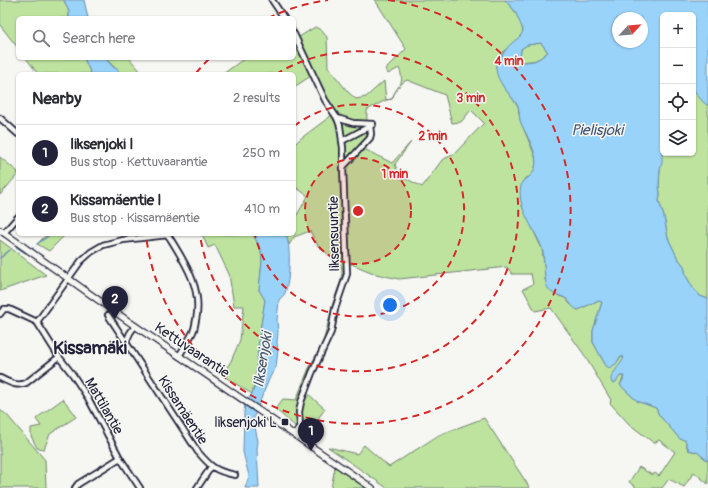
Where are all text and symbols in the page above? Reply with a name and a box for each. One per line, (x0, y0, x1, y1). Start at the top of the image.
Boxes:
north arrow (612, 12, 648, 48)
map controls (660, 12, 696, 156)
button: + (660, 12, 696, 48)
search box (16, 16, 296, 60)
icon: search (30, 27, 52, 49)
text: Search here (62, 29, 135, 48)
button: − (660, 48, 696, 84)
text: 4 min (493, 54, 524, 69)
button: locate (660, 84, 696, 120)
text: Nearby (32, 88, 81, 109)
text: 2 results (233, 90, 280, 106)
text: 3 min (457, 91, 486, 106)
button: layers (660, 120, 696, 156)
water label: Pielisjoki (571, 121, 625, 140)
text: 2 min (419, 129, 448, 144)
text: Iiksenjoki I (70, 135, 133, 154)
text: 1 (42, 145, 48, 161)
text: 250 m (242, 145, 280, 161)
text: Bus stop · Kettuvaarantie (70, 154, 207, 170)
text: 1 min (382, 167, 409, 182)
text: Kissamäentie I (70, 191, 162, 210)
street label: Iiksensuuntie (325, 196, 343, 272)
text: 2 (41, 201, 49, 217)
text: 410 m (244, 201, 280, 217)
centre of rings (351, 204, 365, 218)
text: Bus stop · Kissamäentie (70, 210, 200, 226)
pin: 2 (102, 286, 128, 319)
your location (380, 295, 400, 315)
street label: Kettuvaarantie (151, 319, 233, 381)
water label: Iiksenjoki (249, 329, 277, 389)
district label: Kissamäki (53, 337, 127, 360)
street label: Kissamäentie (154, 372, 212, 448)
street label: Mattilantie (81, 375, 127, 437)
place label: Iiksenjoki L (214, 414, 277, 431)
marker: Iiksenjoki L (280, 417, 290, 427)
pin: 1 (298, 418, 324, 451)

